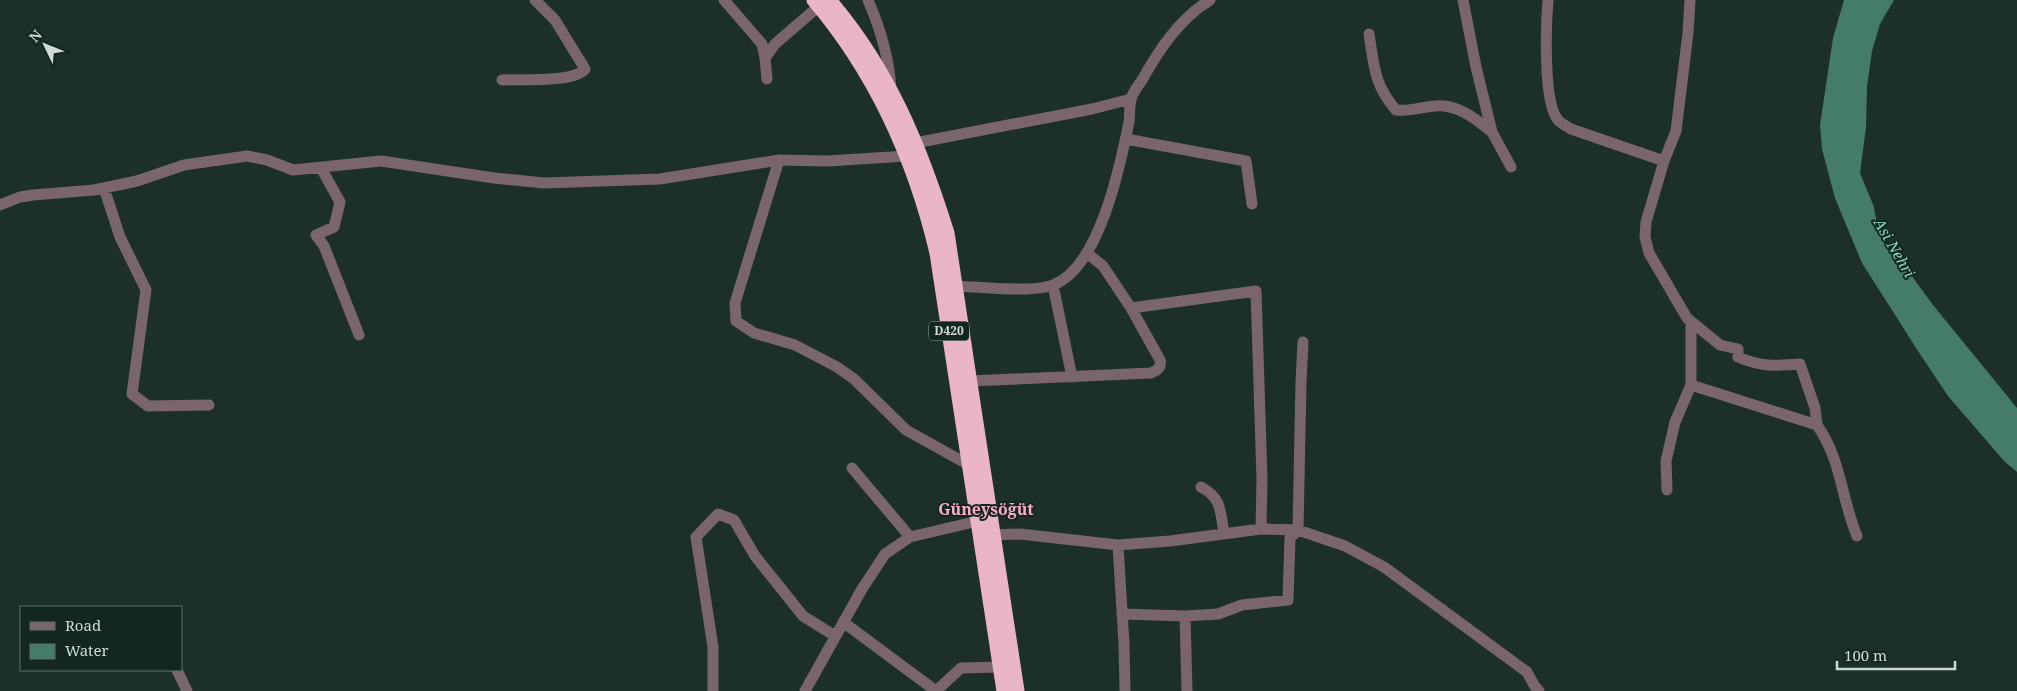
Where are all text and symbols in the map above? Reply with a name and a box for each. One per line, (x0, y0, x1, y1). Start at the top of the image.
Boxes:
north arrow (20, 20, 70, 70)
text: N (24, 25, 46, 46)
water label: Asi Nehri (1869, 213, 1920, 281)
road number: D420 (929, 322, 969, 341)
district label: Güneysöğüt (938, 498, 1034, 520)
legend (20, 606, 182, 671)
text: Road (65, 615, 101, 635)
scale bar (1837, 638, 1954, 670)
text: Water (65, 640, 108, 660)
text: 100 m (1844, 645, 1887, 665)

